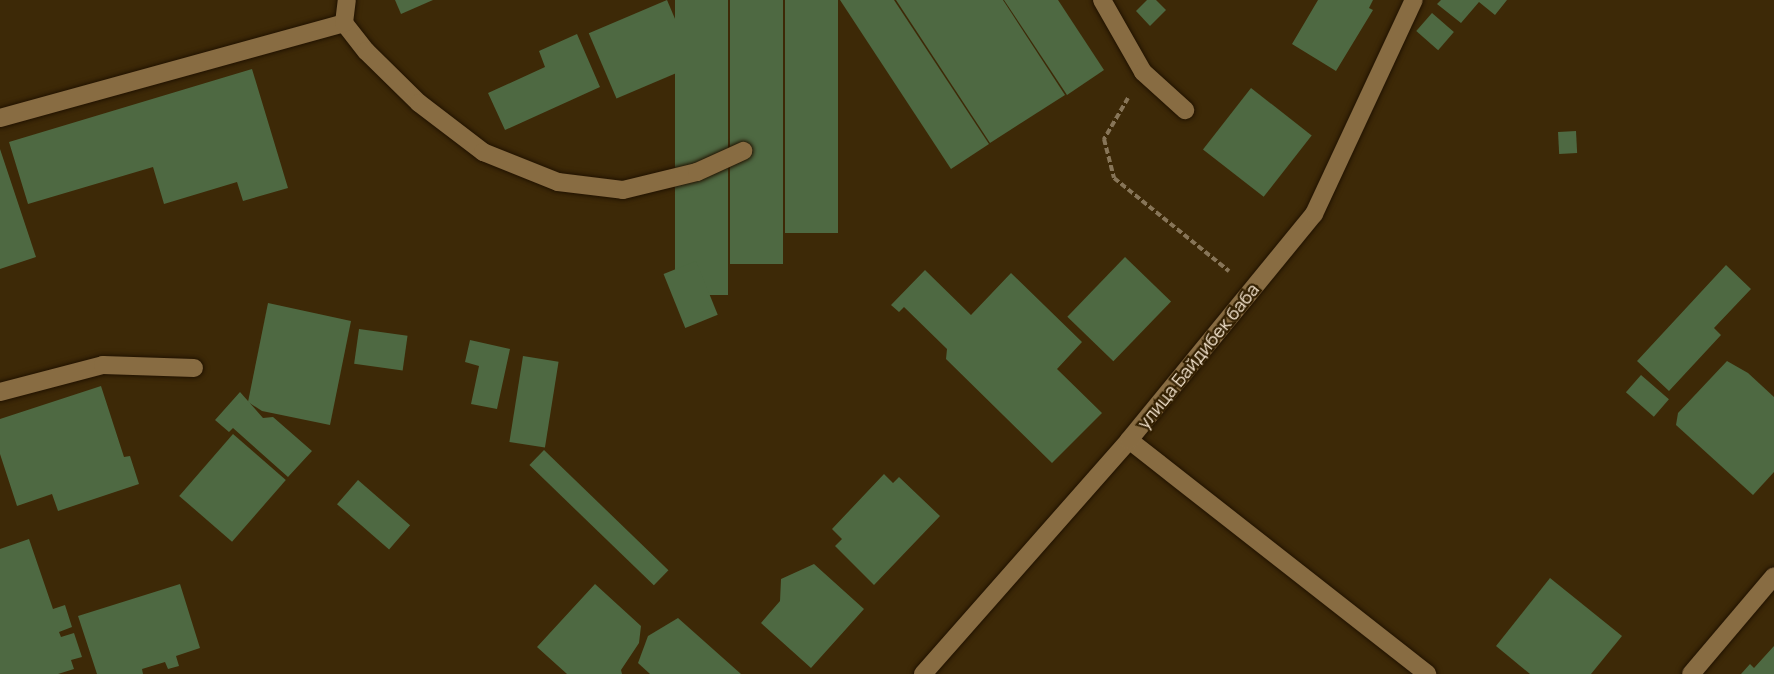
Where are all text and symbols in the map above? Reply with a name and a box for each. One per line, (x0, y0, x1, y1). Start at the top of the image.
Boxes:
street label: улица Байдибек баба (1133, 279, 1263, 433)

